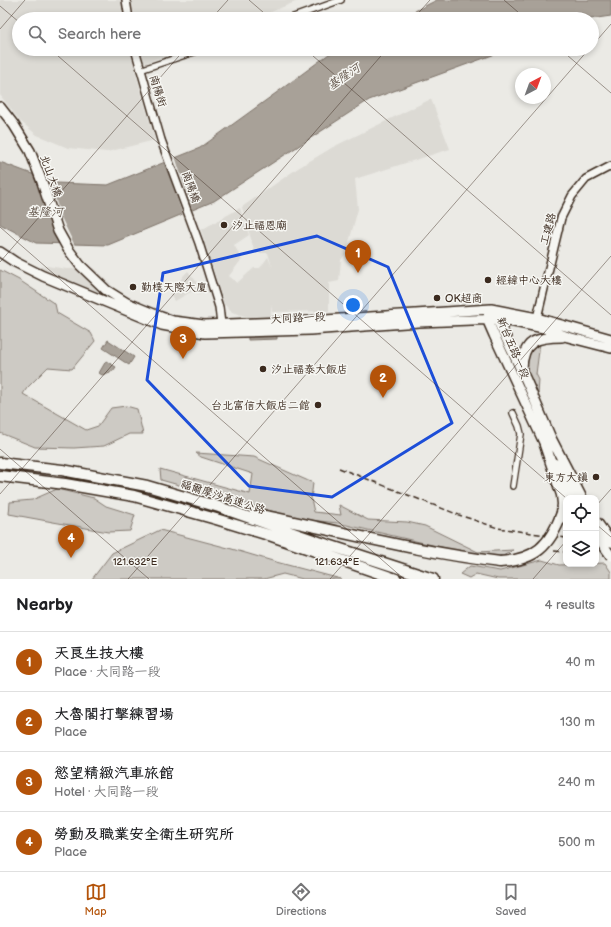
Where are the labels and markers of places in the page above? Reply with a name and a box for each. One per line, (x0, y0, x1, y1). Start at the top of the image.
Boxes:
place label: 汐止福恩廟 (232, 219, 287, 232)
marker: 汐止福恩廟 (219, 220, 229, 230)
pin: 1 (345, 240, 371, 273)
place label: 經緯中心大樓 (496, 274, 562, 287)
marker: 經緯中心大樓 (483, 275, 493, 285)
place label: 勤樸天際大廈 (141, 281, 207, 294)
marker: 勤樸天際大廈 (128, 282, 138, 292)
place label: OK超商 (445, 292, 482, 305)
marker: OK超商 (432, 293, 442, 303)
pin: 3 (170, 326, 196, 359)
place label: 汐止福泰大飯店 (271, 363, 348, 376)
marker: 汐止福泰大飯店 (258, 364, 268, 374)
pin: 2 (370, 365, 396, 398)
place label: 台北富信大飯店二館 (211, 399, 310, 412)
marker: 台北富信大飯店二館 (313, 400, 323, 410)
place label: 東方大鎮 (544, 471, 588, 484)
marker: 東方大鎮 (591, 472, 601, 482)
pin: 4 (58, 525, 84, 558)

